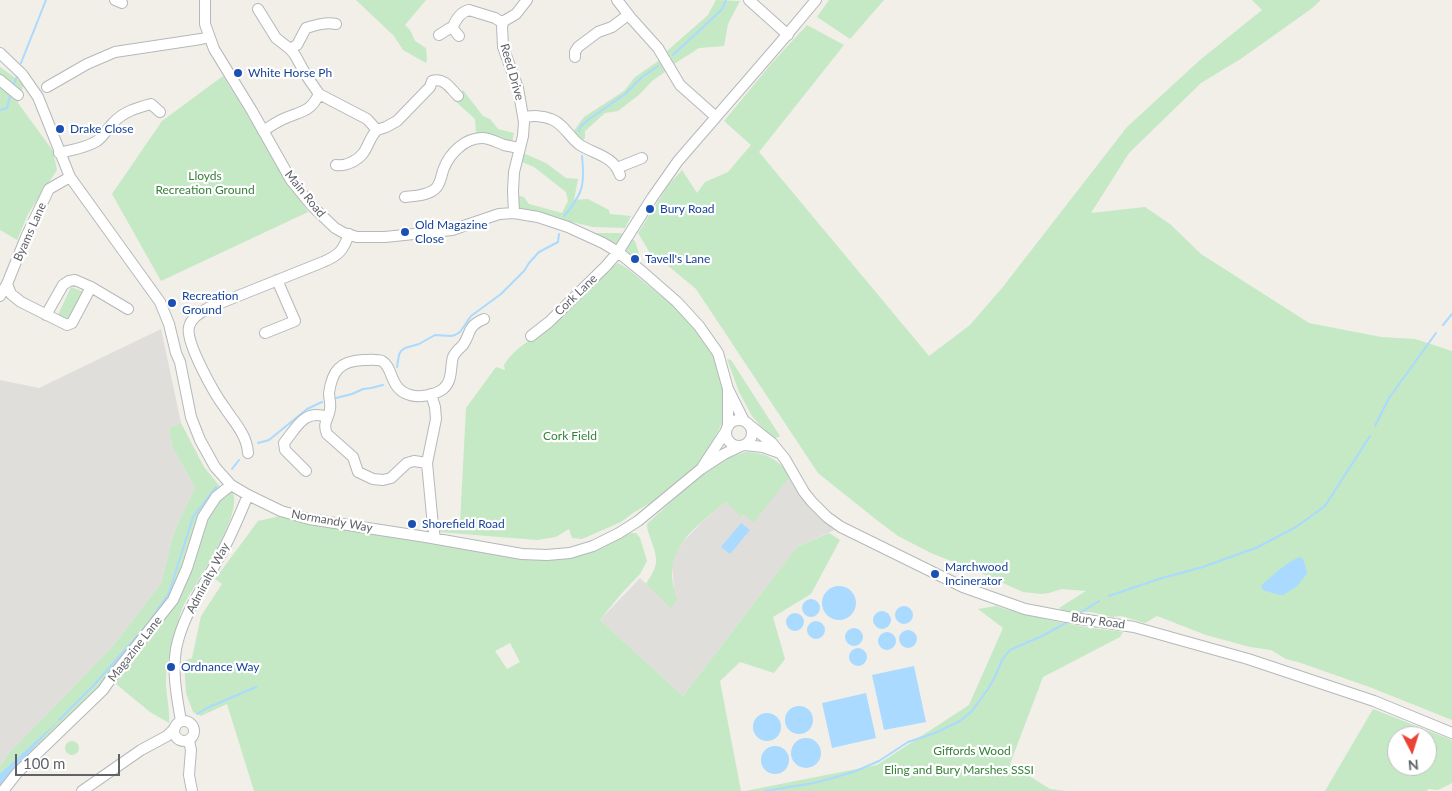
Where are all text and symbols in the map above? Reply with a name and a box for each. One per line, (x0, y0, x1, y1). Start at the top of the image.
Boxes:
street label: Reed Drive (497, 42, 527, 102)
place label: White Horse Ph (248, 66, 332, 80)
marker: White Horse Ph (232, 67, 244, 79)
place label: Drake Close (70, 122, 134, 136)
marker: Drake Close (54, 123, 66, 135)
street label: Main Road (282, 168, 328, 220)
park label: Lloyds Recreation Ground (155, 169, 255, 197)
street label: Byams Lane (11, 200, 49, 264)
place label: Bury Road (660, 202, 715, 216)
marker: Bury Road (644, 203, 656, 215)
place label: Old Magazine Close (415, 218, 488, 246)
marker: Old Magazine Close (399, 226, 411, 238)
place label: Tavell's Lane (645, 252, 710, 266)
marker: Tavell's Lane (629, 253, 641, 265)
street label: Cork Lane (552, 271, 600, 319)
place label: Recreation Ground (182, 289, 238, 317)
marker: Recreation Ground (166, 297, 178, 309)
park label: Cork Field (543, 429, 597, 443)
street label: Normandy Way (290, 507, 374, 535)
place label: Shorefield Road (422, 517, 505, 531)
marker: Shorefield Road (406, 518, 418, 530)
street label: Admiralty Way (183, 540, 233, 616)
place label: Marchwood Incinerator (945, 560, 1008, 588)
marker: Marchwood Incinerator (929, 568, 941, 580)
street label: Bury Road (1070, 610, 1126, 632)
street label: Magazine Lane (105, 614, 165, 684)
place label: Ordnance Way (181, 660, 259, 674)
marker: Ordnance Way (165, 661, 177, 673)
north arrow (1387, 726, 1437, 776)
scale bar (18, 744, 122, 776)
park label: Giffords Wood (933, 744, 1011, 758)
text: 100 m (23, 754, 65, 772)
text: N (1407, 757, 1419, 774)
park label: Eling and Bury Marshes SSSI (884, 763, 1034, 777)

